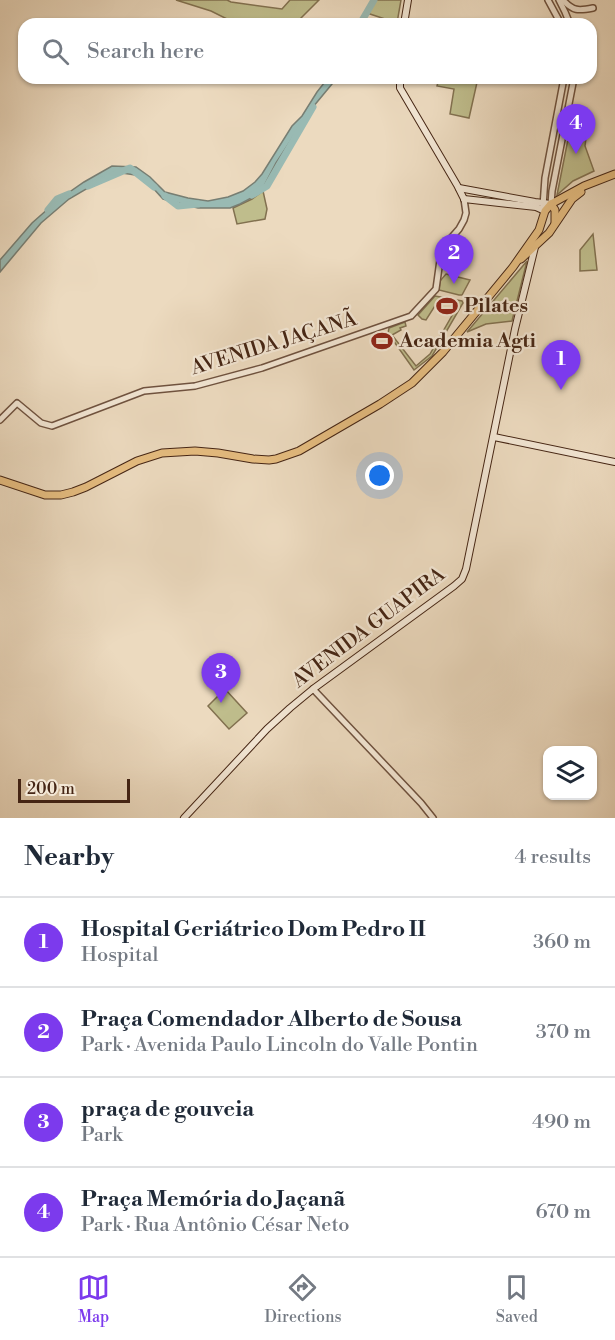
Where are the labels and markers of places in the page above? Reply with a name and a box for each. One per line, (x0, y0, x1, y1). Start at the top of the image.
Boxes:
pin: 4 (556, 104, 596, 154)
pin: 2 (434, 234, 474, 284)
sports icon: Pilates (435, 294, 459, 318)
place label: Pilates (464, 294, 528, 319)
sports icon: Academia Agti (370, 329, 394, 353)
place label: Academia Agti (398, 329, 536, 354)
pin: 1 (542, 340, 580, 390)
pin: 3 (202, 654, 240, 703)

